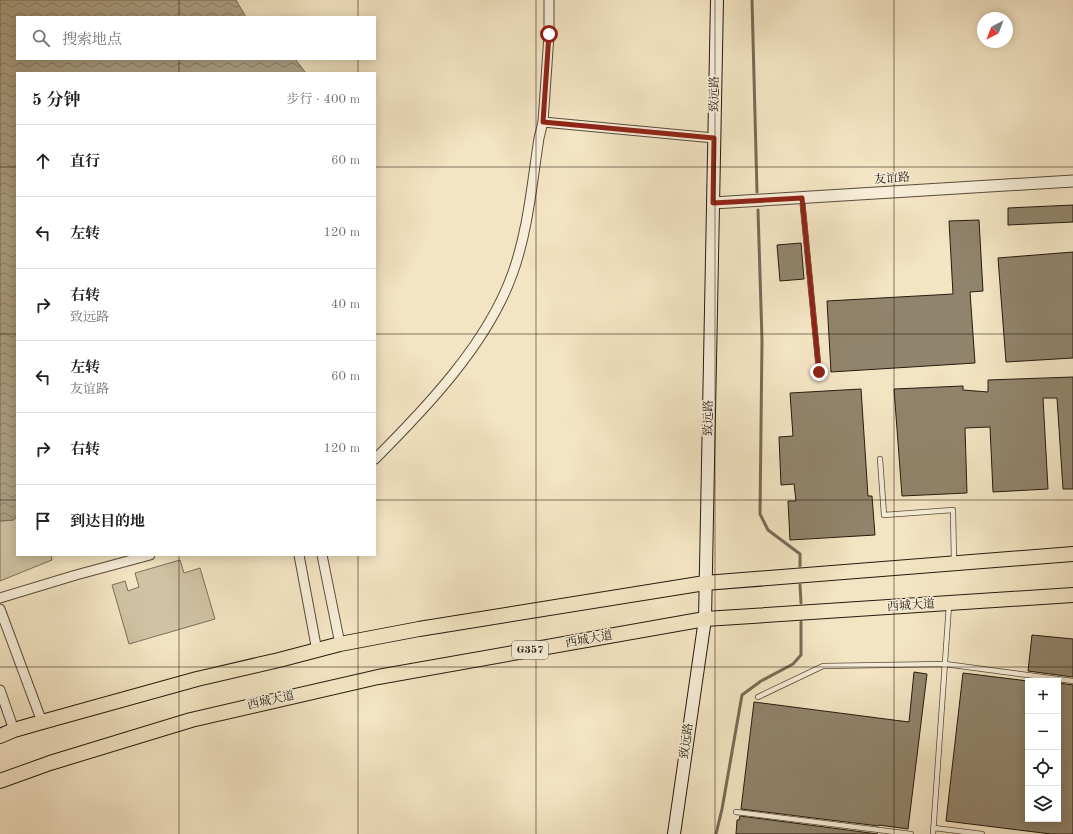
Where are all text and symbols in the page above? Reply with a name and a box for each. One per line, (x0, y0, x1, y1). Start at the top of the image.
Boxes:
north arrow (977, 12, 1013, 48)
search box (16, 16, 376, 60)
route start (540, 25, 558, 43)
icon: search (30, 27, 52, 49)
text: 搜索地点 (62, 33, 122, 48)
street label: 致远路 (707, 76, 721, 112)
text: 5 分钟 (32, 92, 81, 109)
text: 步行 · 400 m (286, 93, 360, 106)
icon: ahead (32, 150, 54, 172)
text: 60 m (331, 154, 360, 167)
text: 直行 (70, 155, 100, 170)
street label: 友谊路 (873, 170, 910, 186)
icon: left (32, 222, 54, 244)
text: 120 m (323, 226, 360, 239)
text: 左转 (70, 227, 100, 242)
text: 右转 (70, 289, 100, 304)
icon: right (32, 294, 54, 316)
text: 40 m (331, 298, 360, 311)
text: 致远路 (70, 311, 109, 324)
text: 左转 (70, 361, 100, 376)
route end (810, 363, 828, 381)
icon: left (32, 366, 54, 388)
text: 60 m (331, 370, 360, 383)
text: 友谊路 (70, 383, 109, 396)
street label: 致远路 (701, 400, 715, 436)
icon: right (32, 438, 54, 460)
text: 120 m (323, 442, 360, 455)
text: 右转 (70, 443, 100, 458)
icon: arrive (32, 510, 54, 532)
text: 到达目的地 (70, 515, 145, 530)
street label: 西城大道 (886, 596, 935, 614)
street label: 西城大道 (564, 628, 614, 650)
road number: G357 (512, 641, 548, 659)
map controls (1025, 678, 1061, 822)
button: + (1025, 678, 1061, 714)
street label: 西城大道 (246, 688, 296, 712)
button: − (1025, 714, 1061, 750)
street label: 致远路 (677, 722, 695, 760)
button: locate (1025, 750, 1061, 786)
button: layers (1025, 786, 1061, 822)

